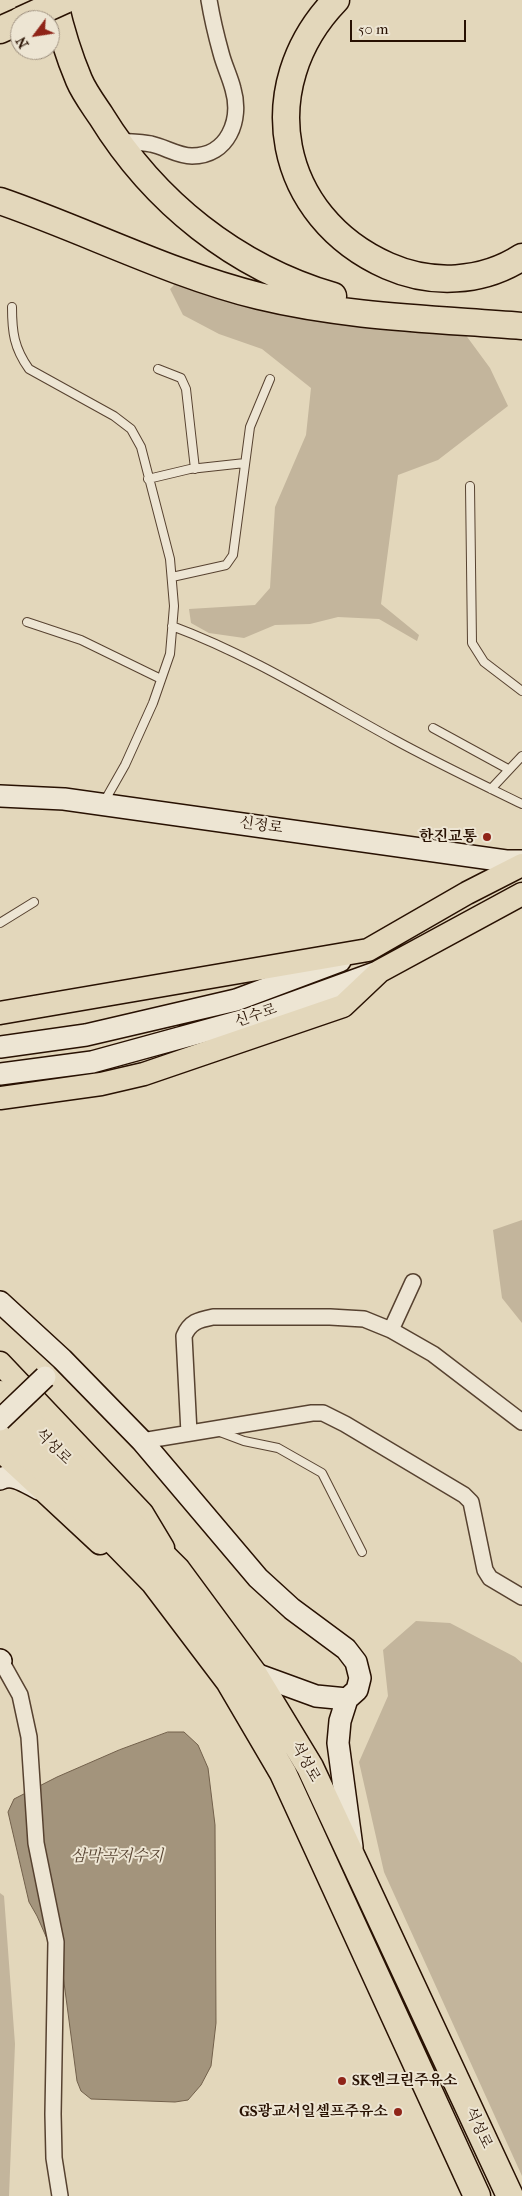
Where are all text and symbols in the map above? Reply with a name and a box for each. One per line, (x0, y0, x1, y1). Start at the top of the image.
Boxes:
north arrow (10, 10, 60, 60)
scale bar (352, 10, 468, 42)
text: 50 m (358, 20, 388, 38)
text: N (13, 34, 33, 51)
street label: 신정로 (238, 814, 284, 838)
place label: 한진교통 (419, 828, 477, 846)
marker: 한진교통 (481, 831, 493, 843)
street label: 신수로 (233, 1000, 279, 1032)
street label: 석성로 (31, 1425, 75, 1469)
street label: 석성로 (287, 1739, 323, 1785)
water label: 삼막곡저수지 (71, 1847, 163, 1867)
place label: SK엔크린주유소 (352, 2072, 458, 2090)
marker: SK엔크린주유소 (336, 2075, 348, 2087)
place label: GS광교서일셀프주유소 (239, 2103, 388, 2121)
street label: 석성로 (461, 2104, 495, 2152)
marker: GS광교서일셀프주유소 (392, 2106, 404, 2118)

